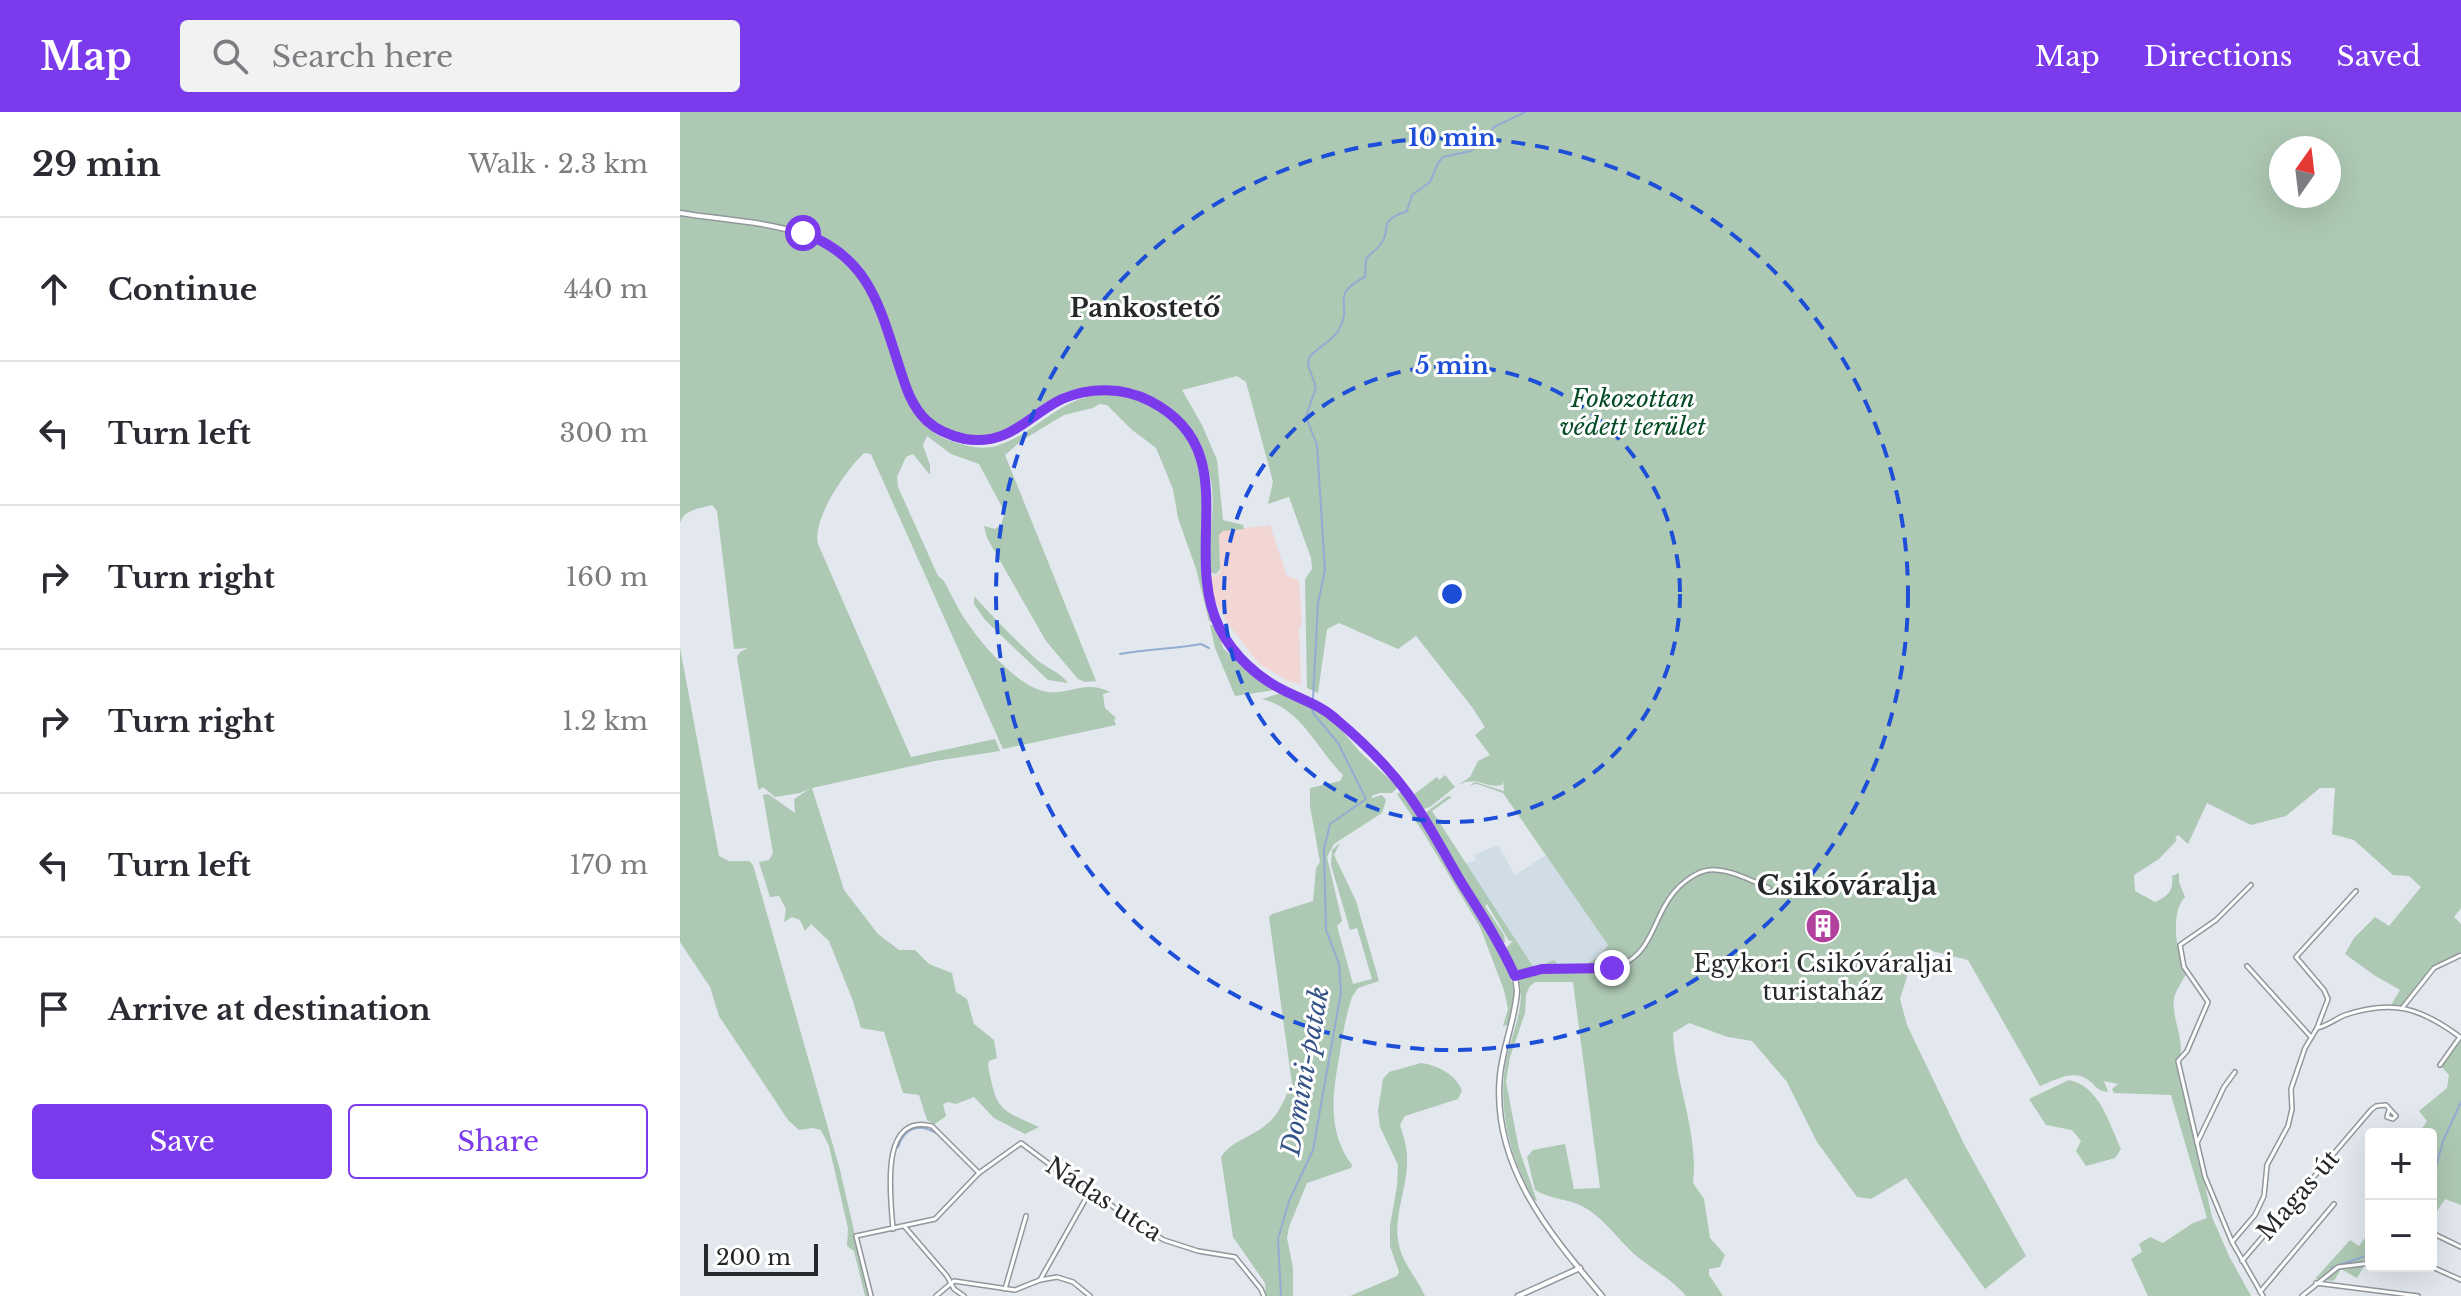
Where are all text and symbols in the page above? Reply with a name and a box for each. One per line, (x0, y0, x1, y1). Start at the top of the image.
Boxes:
search box (180, 20, 740, 92)
text: Map (40, 33, 132, 80)
icon: search (208, 34, 252, 78)
text: Search here (272, 38, 453, 75)
text: Map (2035, 39, 2100, 74)
text: Directions (2144, 39, 2293, 74)
text: Saved (2337, 39, 2421, 74)
text: 10 min (1408, 123, 1496, 152)
north arrow (2269, 136, 2341, 208)
text: 29 min (32, 143, 161, 185)
text: Walk · 2.3 km (469, 148, 648, 180)
route start (785, 215, 821, 251)
icon: ahead (32, 267, 76, 311)
text: Continue (108, 271, 257, 308)
text: 440 m (564, 273, 648, 305)
district label: Pankostető (1070, 292, 1221, 324)
text: 5 min (1415, 351, 1489, 380)
park label: Fokozottan védett terület (1560, 384, 1706, 441)
icon: left (32, 411, 76, 455)
text: Turn left (108, 415, 251, 452)
text: 300 m (559, 417, 648, 449)
icon: right (32, 555, 76, 599)
text: Turn right (108, 559, 275, 596)
text: 160 m (566, 561, 648, 593)
centre of rings (1438, 580, 1466, 608)
icon: right (32, 699, 76, 743)
text: Turn right (108, 703, 275, 740)
text: 1.2 km (562, 705, 648, 737)
icon: left (32, 843, 76, 887)
text: Turn left (108, 847, 251, 884)
text: 170 m (569, 849, 648, 881)
district label: Csikóváralja (1757, 868, 1937, 903)
building icon: Egykori Csikóváraljai turistaház (1804, 907, 1842, 945)
place label: Egykori Csikóváraljai turistaház (1693, 949, 1953, 1006)
route end (1594, 950, 1630, 986)
water label: Domini-patak (1274, 984, 1336, 1159)
icon: arrive (32, 987, 76, 1031)
text: Arrive at destination (108, 991, 431, 1028)
button: Save (32, 1104, 332, 1179)
button: Share (348, 1104, 648, 1179)
map controls (2365, 1128, 2437, 1272)
button: + (2365, 1128, 2437, 1200)
street label: Magas út (2251, 1144, 2345, 1246)
street label: Nádas utca (1040, 1151, 1168, 1248)
button: − (2365, 1200, 2437, 1272)
scale bar (704, 1240, 818, 1276)
text: 200 m (716, 1244, 791, 1271)

